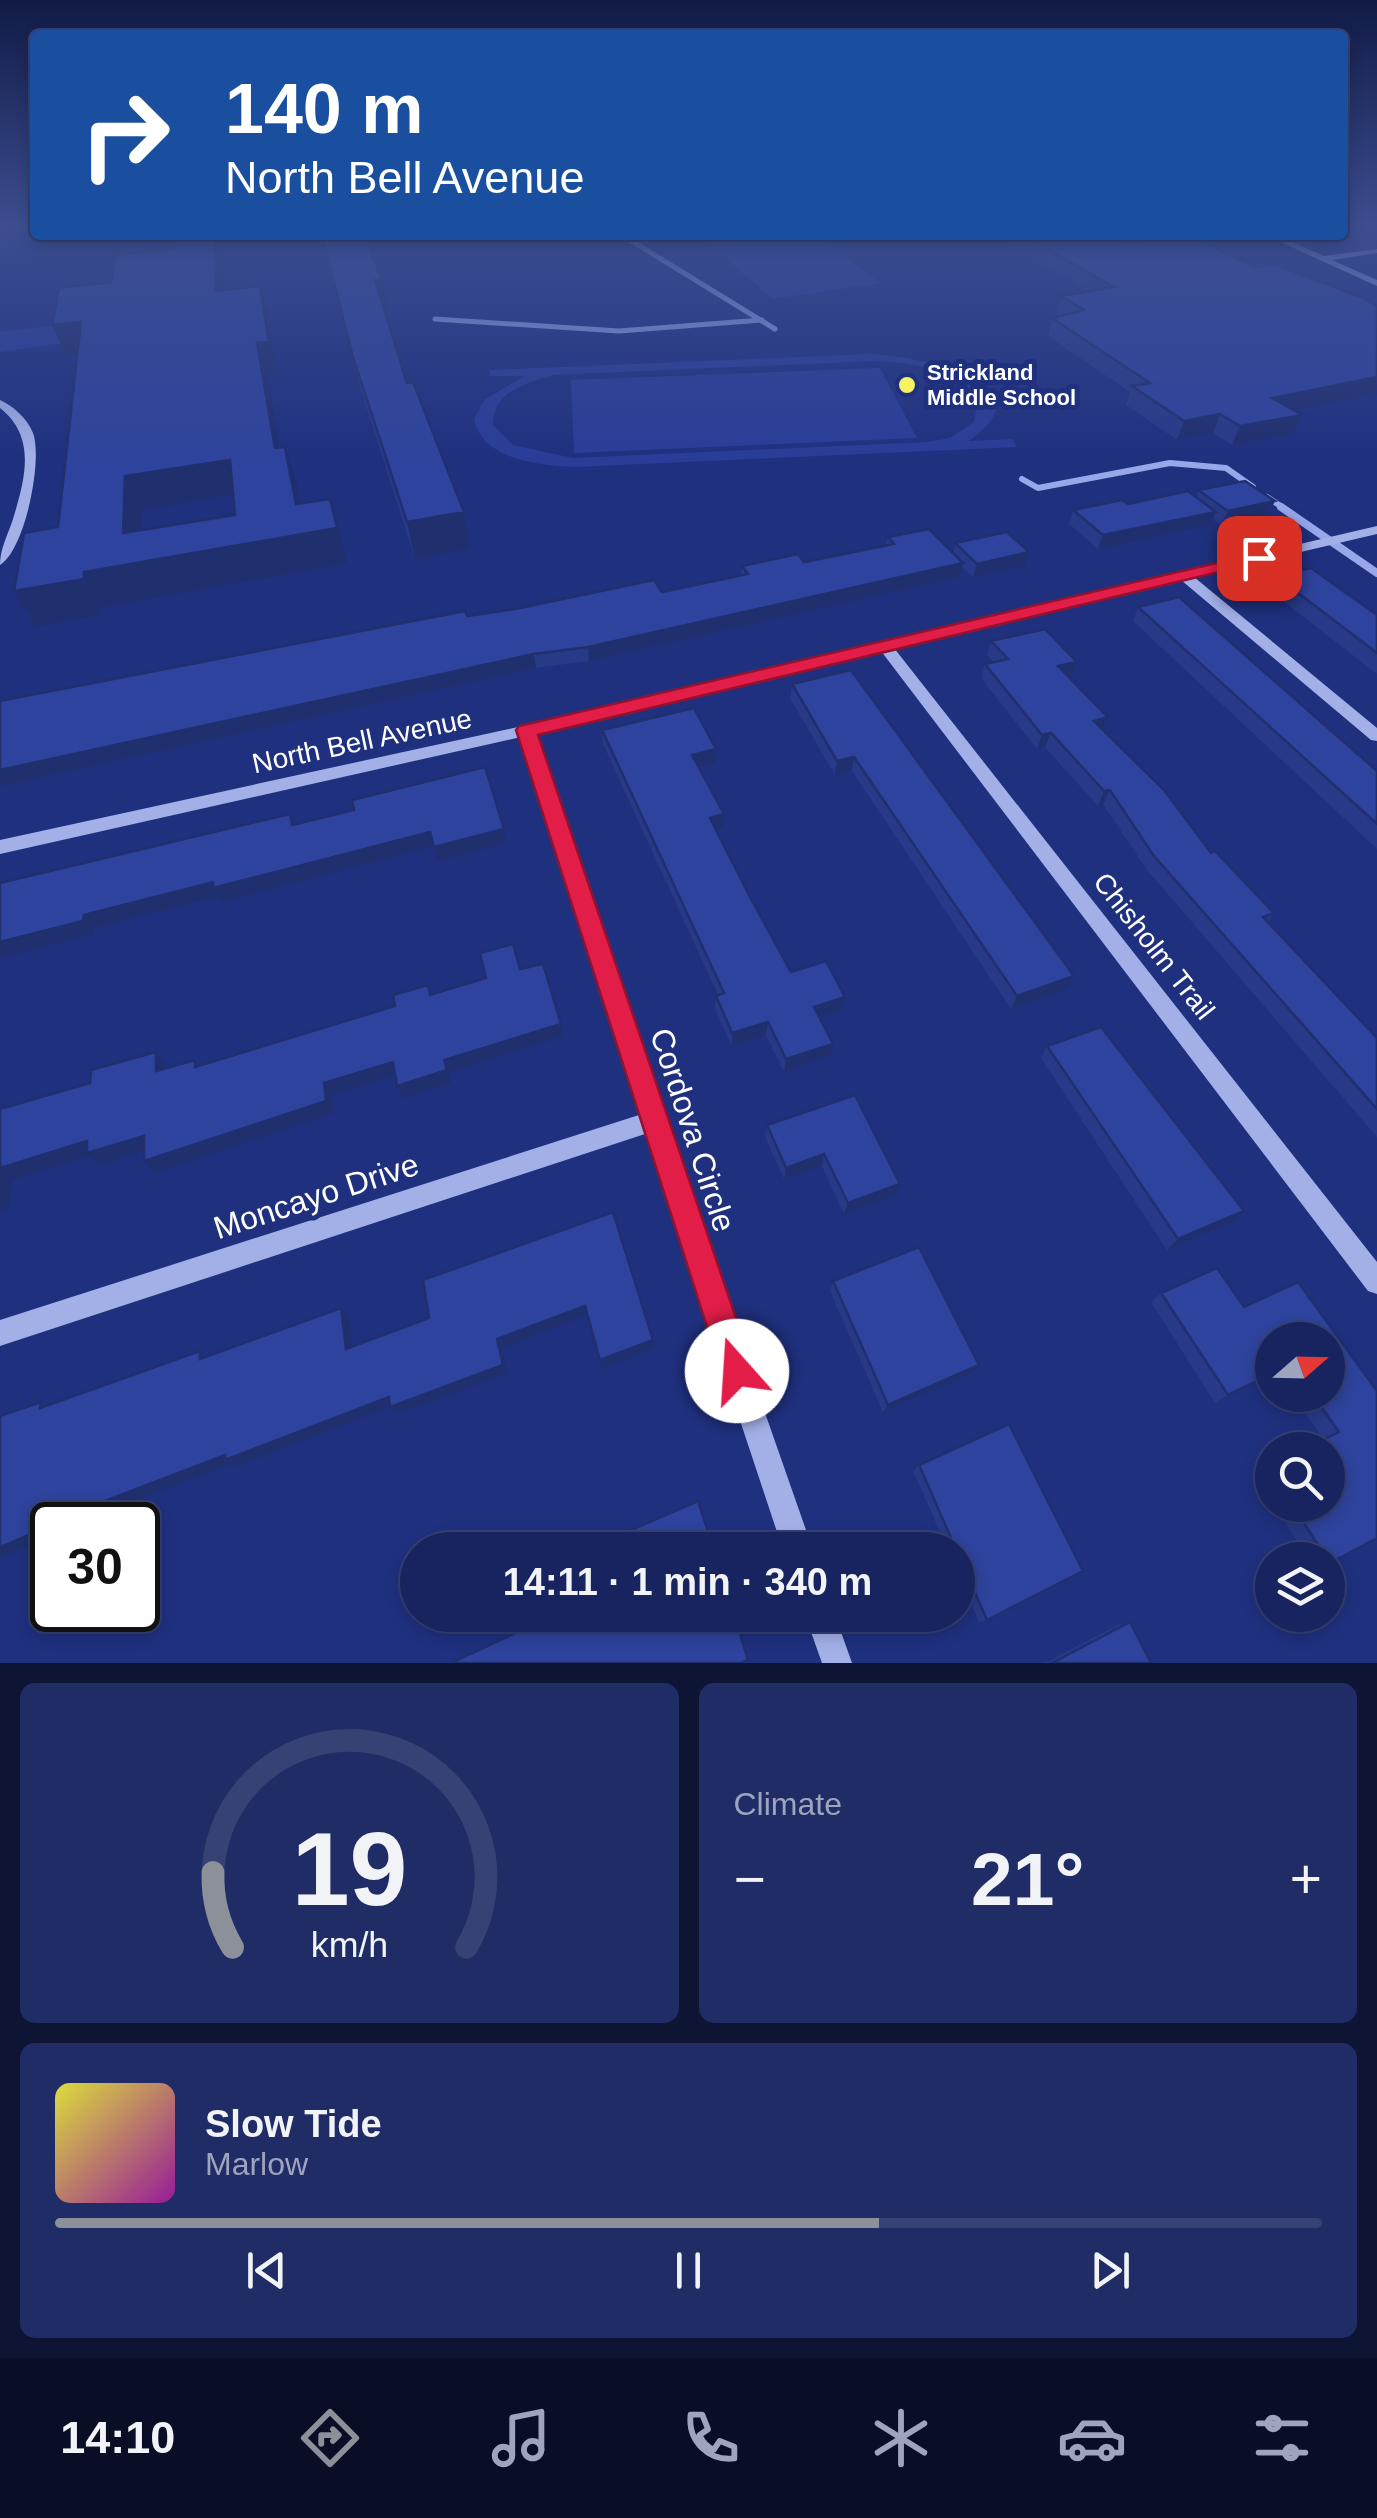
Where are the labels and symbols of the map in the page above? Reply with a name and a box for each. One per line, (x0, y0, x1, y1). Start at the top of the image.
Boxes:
place label: Strickland Middle School (927, 360, 1076, 410)
marker: Strickland Middle School (896, 374, 918, 396)
pin (1217, 516, 1302, 601)
street label: North Bell Avenue (249, 703, 475, 779)
street label: Chisholm Trail (1087, 867, 1221, 1025)
street label: Cordova Circle (643, 1024, 743, 1236)
street label: Moncayo Drive (209, 1146, 423, 1246)
position arrow (685, 1319, 789, 1423)
north arrow (1255, 1322, 1345, 1412)
speed limit sign: 30 (30, 1502, 160, 1632)

